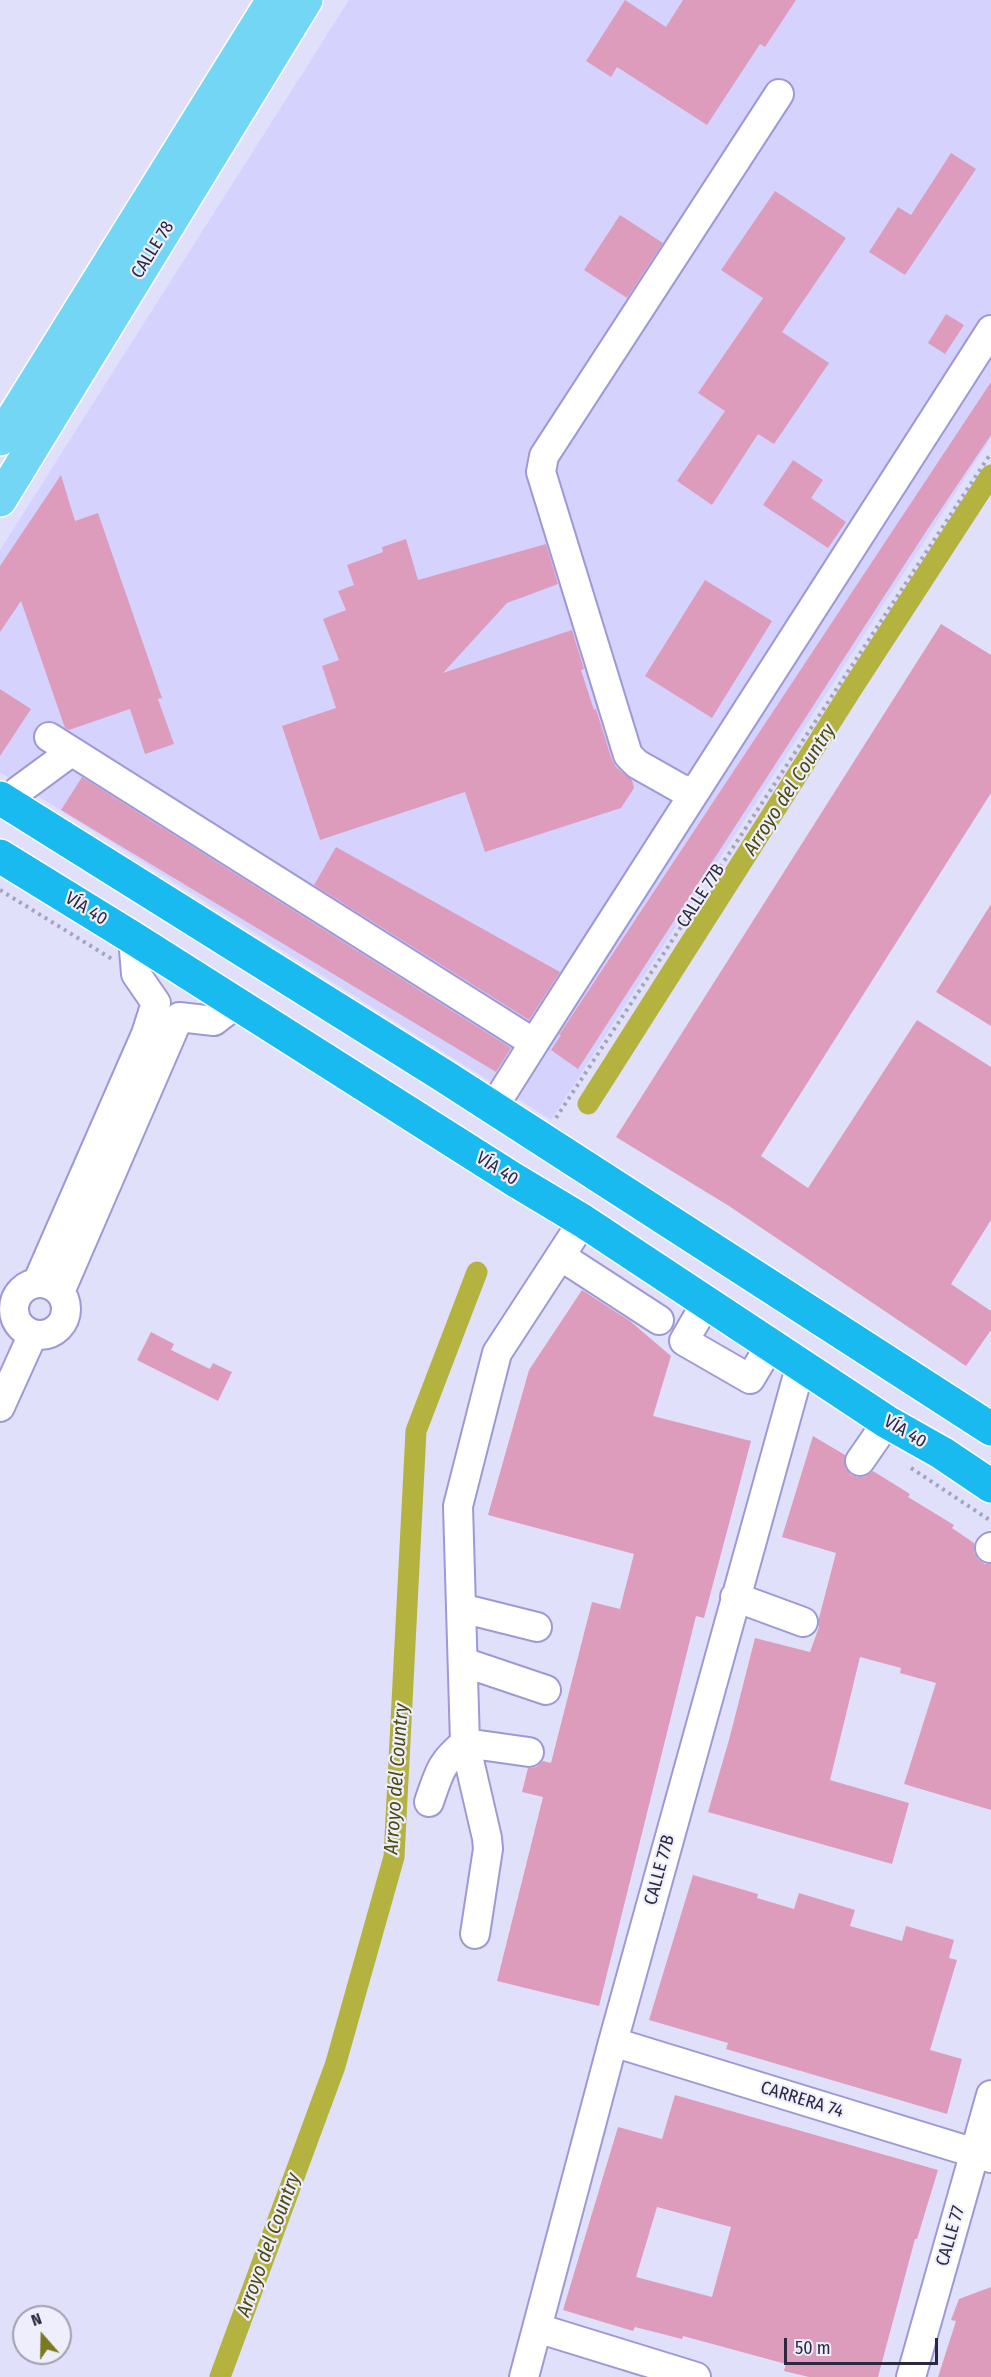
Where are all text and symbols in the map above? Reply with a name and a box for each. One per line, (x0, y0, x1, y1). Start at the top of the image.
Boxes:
street label: CALLE 78 (127, 217, 179, 283)
water label: Arroyo del Country (739, 720, 841, 860)
street label: CALLE 77B (672, 860, 730, 932)
street label: VÍA 40 (61, 888, 111, 930)
street label: VÍA 40 (472, 1148, 522, 1190)
street label: VÍA 40 (880, 1411, 930, 1453)
water label: Arroyo del Country (380, 1703, 414, 1855)
street label: CALLE 77B (640, 1833, 680, 1907)
street label: CARRERA 74 (758, 2077, 846, 2123)
water label: Arroyo del Country (232, 2170, 306, 2320)
street label: CALLE 77 (932, 2203, 970, 2269)
north arrow (12, 2305, 72, 2365)
text: N (29, 2309, 44, 2330)
scale bar (787, 2326, 942, 2364)
text: 50 m (795, 2337, 831, 2359)

